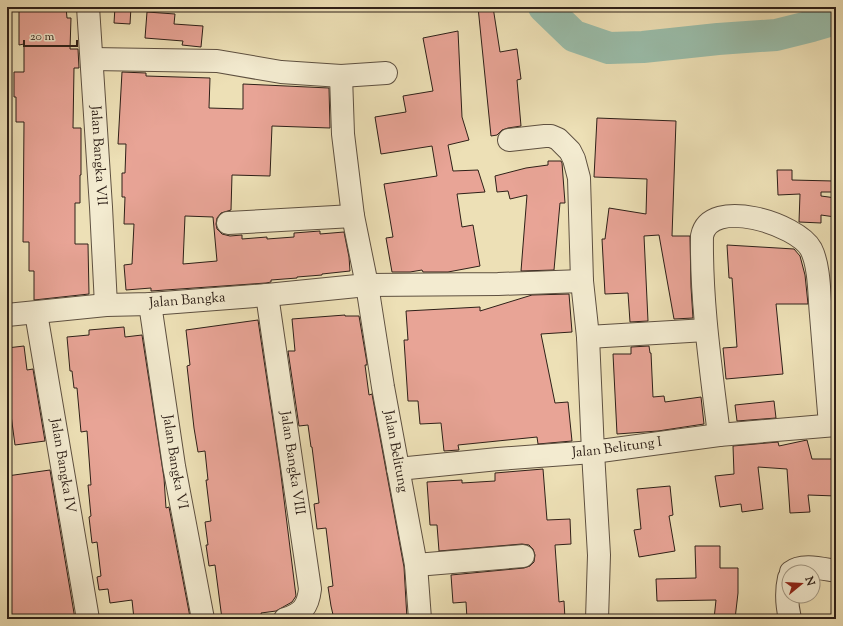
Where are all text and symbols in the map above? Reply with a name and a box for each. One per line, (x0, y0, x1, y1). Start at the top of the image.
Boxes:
scale bar (24, 22, 77, 48)
text: 20 m (30, 28, 55, 46)
street label: Jalan Bangka VII (84, 104, 111, 207)
street label: Jalan Bangka (147, 288, 227, 314)
street label: Jalan Belitung (377, 408, 412, 494)
street label: Jalan Bangka VIII (274, 409, 309, 517)
street label: Jalan Bangka VI (156, 413, 192, 511)
street label: Jalan Bangka IV (44, 416, 80, 515)
street label: Jalan Belitung I (570, 433, 664, 464)
north arrow (781, 564, 821, 604)
text: N (800, 574, 819, 588)

